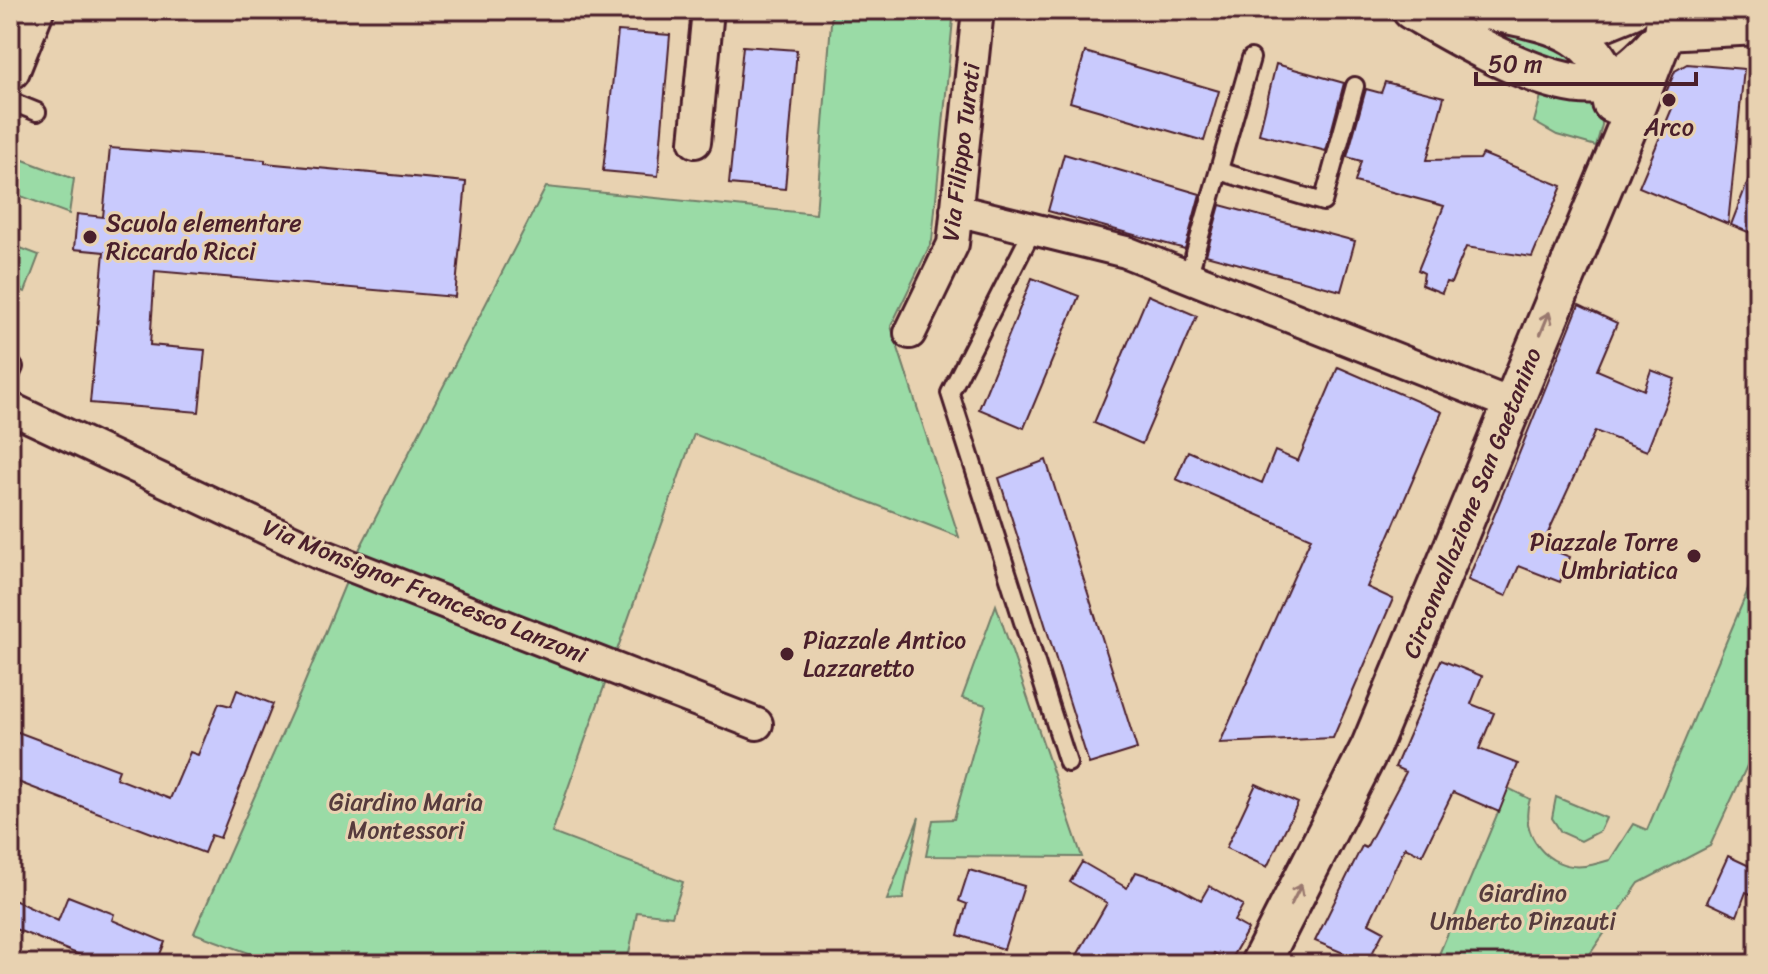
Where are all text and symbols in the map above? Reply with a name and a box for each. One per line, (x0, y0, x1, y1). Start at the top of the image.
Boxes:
scale bar (1476, 36, 1696, 86)
text: 50 m (1488, 43, 1543, 85)
street label: Via Filippo Turati (929, 59, 993, 243)
marker: Arco (1660, 91, 1678, 109)
place label: Arco (1643, 106, 1694, 148)
place label: Scuola elementare Riccardo Ricci (106, 202, 302, 272)
marker: Scuola elementare Riccardo Ricci (81, 228, 99, 246)
one-way arrow (1539, 311, 1554, 336)
street label: Circonvallazione San Gaetanino (1390, 341, 1554, 665)
street label: Via Monsignor Francesco Lanzoni (256, 506, 595, 676)
place label: Piazzale Torre Umbriatica (1530, 521, 1678, 591)
marker: Piazzale Torre Umbriatica (1685, 547, 1703, 565)
place label: Piazzale Antico Lazzaretto (803, 619, 966, 689)
marker: Piazzale Antico Lazzaretto (778, 645, 796, 663)
park label: Giardino Maria Montessori (329, 781, 483, 851)
park label: Giardino Umberto Pinzauti (1430, 872, 1616, 942)
one-way arrow (1288, 883, 1304, 907)

